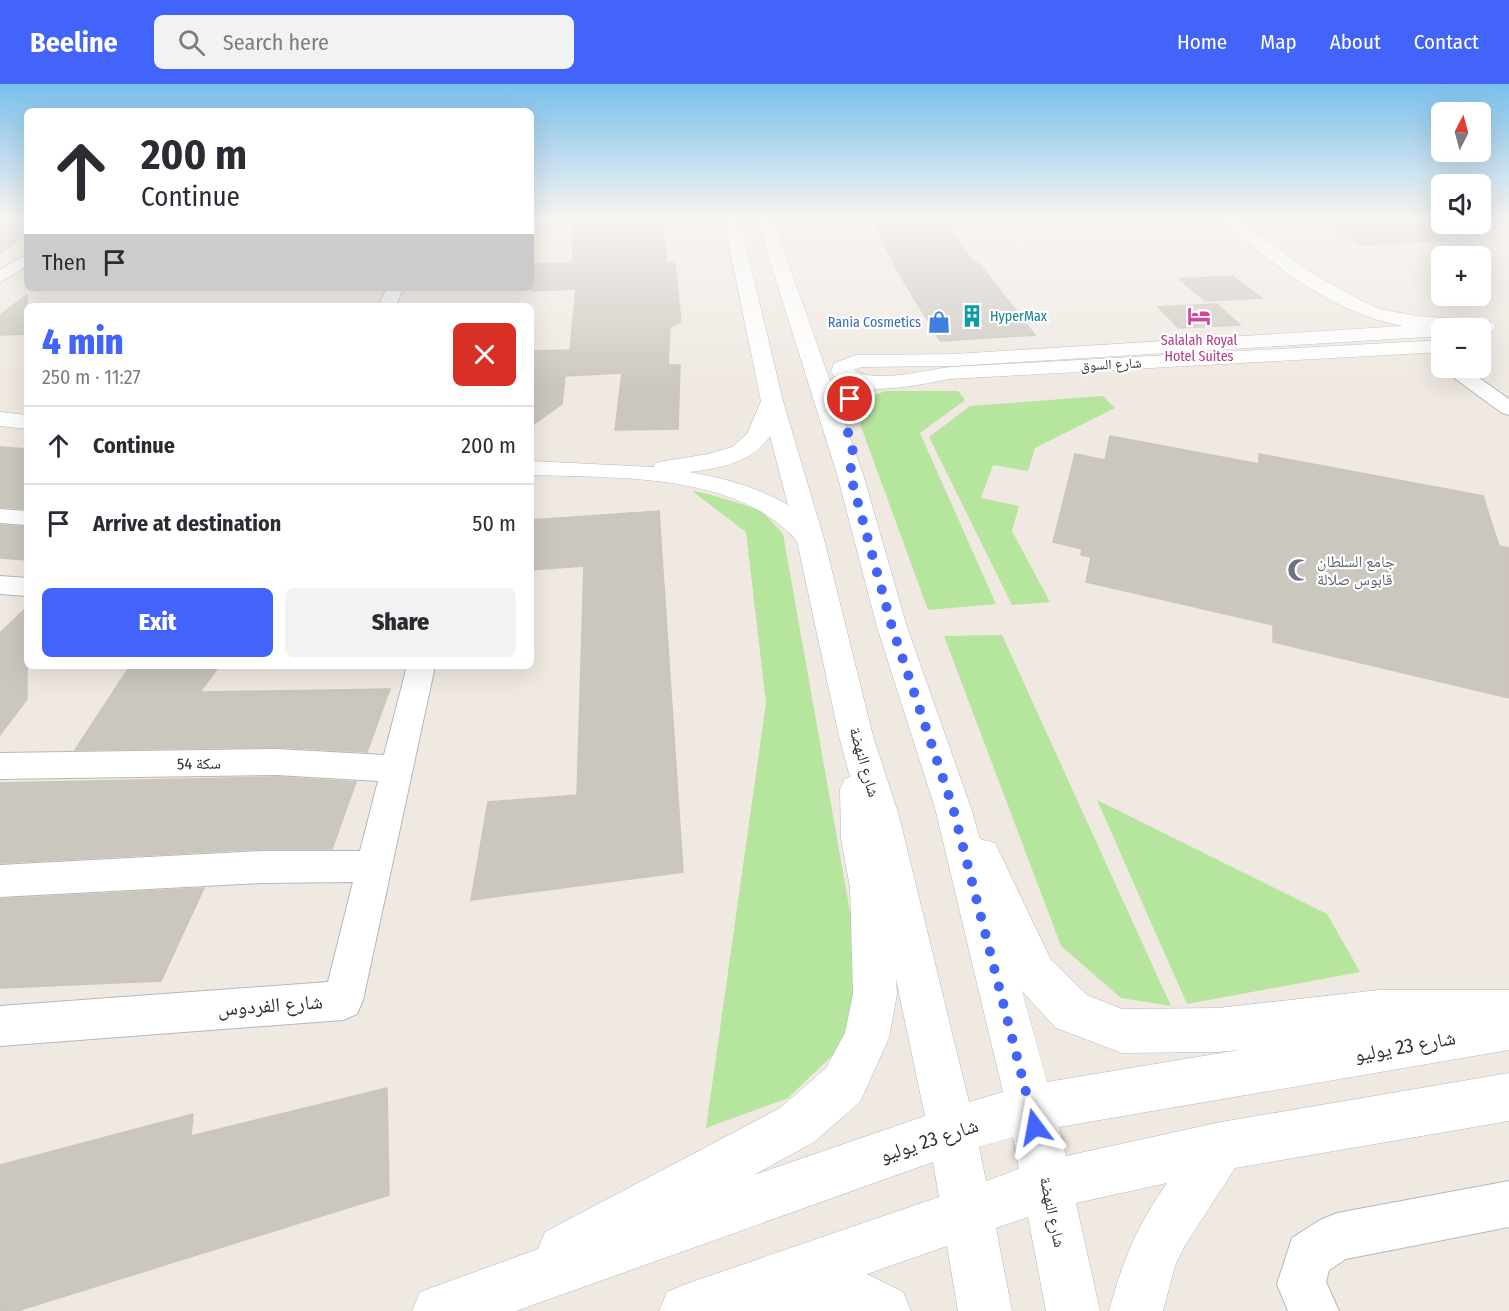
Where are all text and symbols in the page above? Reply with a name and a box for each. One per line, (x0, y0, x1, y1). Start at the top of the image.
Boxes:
search box (154, 15, 574, 69)
text: Beeline (30, 26, 118, 59)
icon: search (175, 26, 208, 59)
text: Search here (223, 29, 329, 56)
text: Home (1177, 29, 1227, 55)
text: Map (1260, 29, 1297, 55)
text: About (1330, 29, 1381, 55)
text: Contact (1414, 29, 1479, 55)
north arrow (1431, 102, 1491, 162)
map controls (1431, 102, 1491, 378)
text: 200 m (141, 130, 247, 180)
icon: ahead (42, 132, 120, 210)
button: sound (1431, 174, 1491, 234)
text: Continue (141, 181, 240, 213)
icon: arrive (98, 246, 131, 279)
button: + (1431, 246, 1491, 306)
text: Then (42, 249, 86, 276)
building icon: HyperMax (959, 303, 985, 329)
hotel icon: Salalah Royal Hotel Suites (1186, 303, 1212, 329)
place label: HyperMax (990, 308, 1048, 325)
shop icon: Rania Cosmetics (926, 309, 952, 335)
place label: Rania Cosmetics (828, 314, 921, 331)
button: − (1431, 318, 1491, 378)
text: 4 min (42, 320, 124, 364)
button: close (453, 323, 516, 386)
place label: Salalah Royal Hotel Suites (1161, 332, 1237, 365)
street label: شارع السوق (1080, 354, 1142, 376)
text: 250 m · 11:27 (42, 365, 140, 389)
pin (824, 373, 875, 424)
icon: arrive (833, 382, 866, 415)
icon: ahead (42, 429, 75, 462)
text: Continue (93, 432, 175, 459)
text: 200 m (461, 432, 516, 459)
icon: arrive (42, 507, 75, 540)
text: Arrive at destination (93, 510, 281, 537)
text: 50 m (472, 510, 516, 537)
place label: جامع السلطان قابوس صلالة (1317, 552, 1395, 590)
mosque icon: جامع السلطان قابوس صلالة (1286, 557, 1312, 583)
button: Exit (42, 588, 273, 657)
button: Share (285, 588, 516, 657)
street label: شارع النهضة (845, 725, 884, 800)
street label: سكة 54 (177, 754, 221, 773)
street label: شارع الفردوس (217, 989, 324, 1022)
street label: شارع 23 يوليو (1353, 1025, 1458, 1068)
position arrow (1003, 1095, 1067, 1159)
street label: شارع 23 يوليو (877, 1113, 982, 1168)
street label: شارع النهضة (1035, 1175, 1069, 1249)

